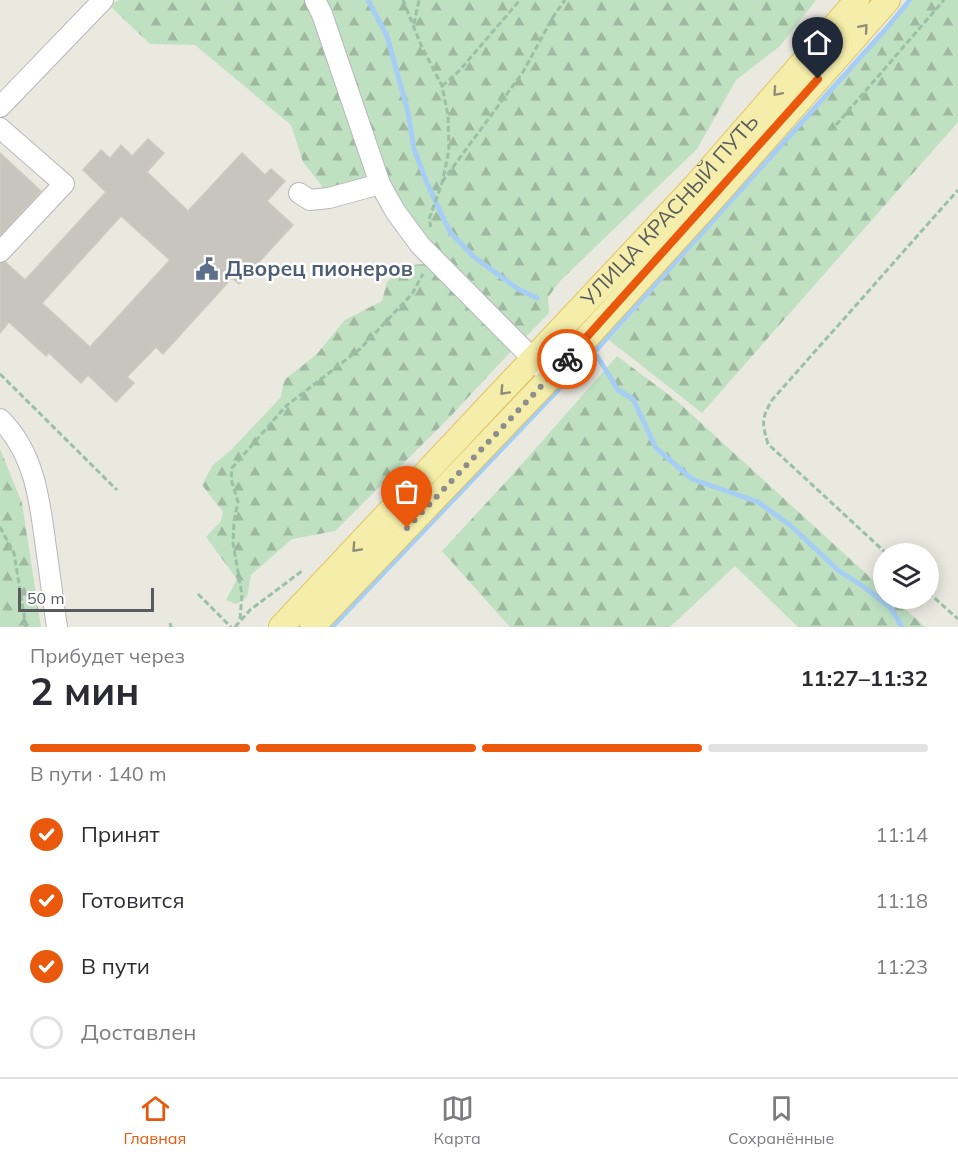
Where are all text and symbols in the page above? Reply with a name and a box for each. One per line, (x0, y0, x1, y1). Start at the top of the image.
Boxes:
pin (792, 17, 843, 79)
one-way arrow (856, 24, 867, 35)
icon: home (801, 26, 834, 59)
one-way arrow (773, 85, 784, 96)
street label: УЛИЦА КРАСНЫЙ ПУТЬ (574, 108, 764, 312)
place label: Дворец пионеров (225, 255, 413, 281)
public building icon: Дворец пионеров (194, 256, 220, 282)
courier (537, 329, 597, 389)
icon: bike (551, 343, 584, 376)
one-way arrow (500, 384, 511, 394)
pin (381, 466, 432, 528)
icon: bag (390, 475, 423, 508)
one-way arrow (352, 540, 363, 551)
map controls (873, 543, 939, 609)
button: layers (873, 543, 939, 609)
scale bar (18, 585, 154, 612)
text: 50 m (27, 588, 64, 608)
text: Прибудет через (30, 643, 185, 668)
text: 11:27–11:32 (800, 664, 928, 692)
text: 2 мин (30, 666, 139, 715)
text: В пути · 140 m (30, 761, 166, 786)
icon: check (30, 818, 63, 851)
text: Принят (81, 820, 160, 848)
text: 11:14 (875, 822, 928, 847)
icon: check (30, 884, 63, 917)
text: Готовится (81, 886, 185, 914)
text: 11:18 (875, 888, 928, 913)
icon: check (30, 950, 63, 983)
text: В пути (81, 952, 150, 980)
text: 11:23 (875, 954, 928, 979)
text: Доставлен (81, 1018, 197, 1046)
tab: Главная (124, 1092, 186, 1148)
tab: Карта (434, 1092, 481, 1148)
tab: Сохранённые (728, 1092, 834, 1148)

